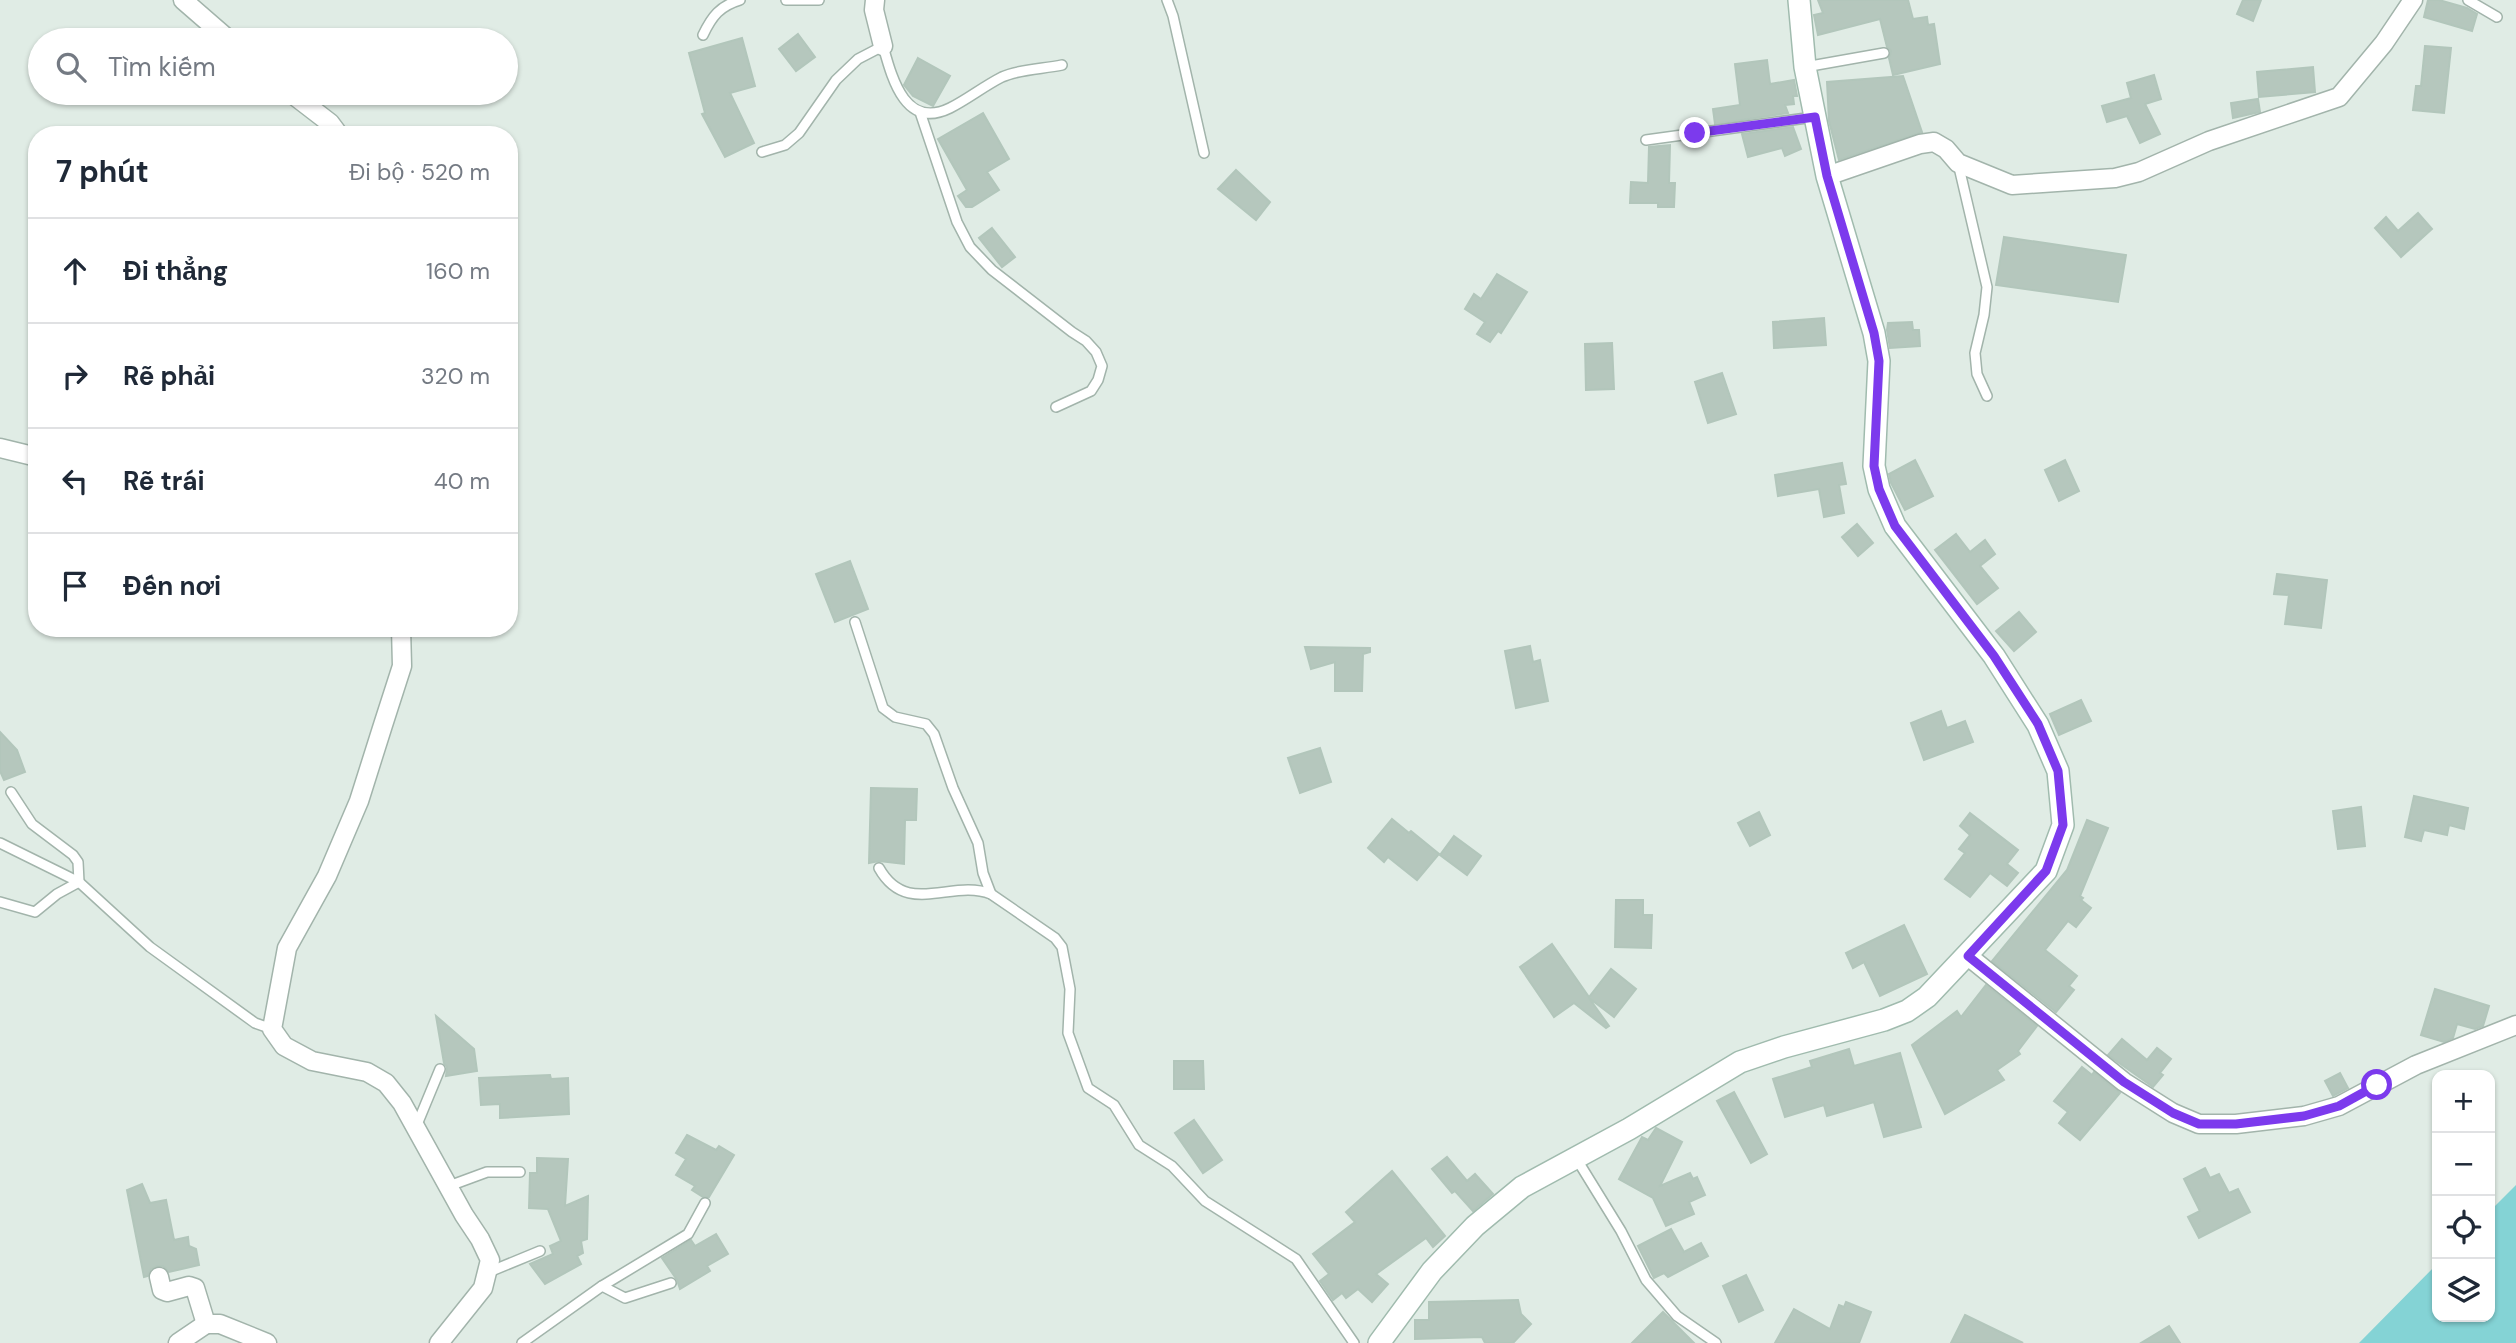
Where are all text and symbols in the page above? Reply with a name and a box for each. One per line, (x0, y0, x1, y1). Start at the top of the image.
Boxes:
search box (28, 28, 518, 105)
icon: search (52, 48, 90, 86)
text: Tìm kiếm (108, 50, 216, 84)
route end (1679, 117, 1710, 148)
text: 7 phút (56, 152, 149, 191)
text: Đi bộ · 520 m (349, 157, 490, 187)
icon: ahead (56, 252, 94, 290)
text: Đi thẳng (123, 254, 228, 288)
text: 160 m (426, 256, 490, 286)
icon: right (56, 357, 94, 395)
text: Rẽ phải (123, 359, 215, 393)
text: 320 m (421, 361, 490, 391)
icon: left (56, 462, 94, 500)
text: Rẽ trái (123, 464, 205, 498)
text: 40 m (434, 466, 490, 496)
icon: arrive (56, 567, 94, 605)
text: Đến nơi (123, 569, 221, 603)
route start (2361, 1069, 2392, 1100)
map controls (2432, 1070, 2495, 1322)
button: + (2432, 1070, 2495, 1133)
button: − (2432, 1133, 2495, 1196)
button: locate (2432, 1196, 2495, 1259)
button: layers (2432, 1259, 2495, 1322)

